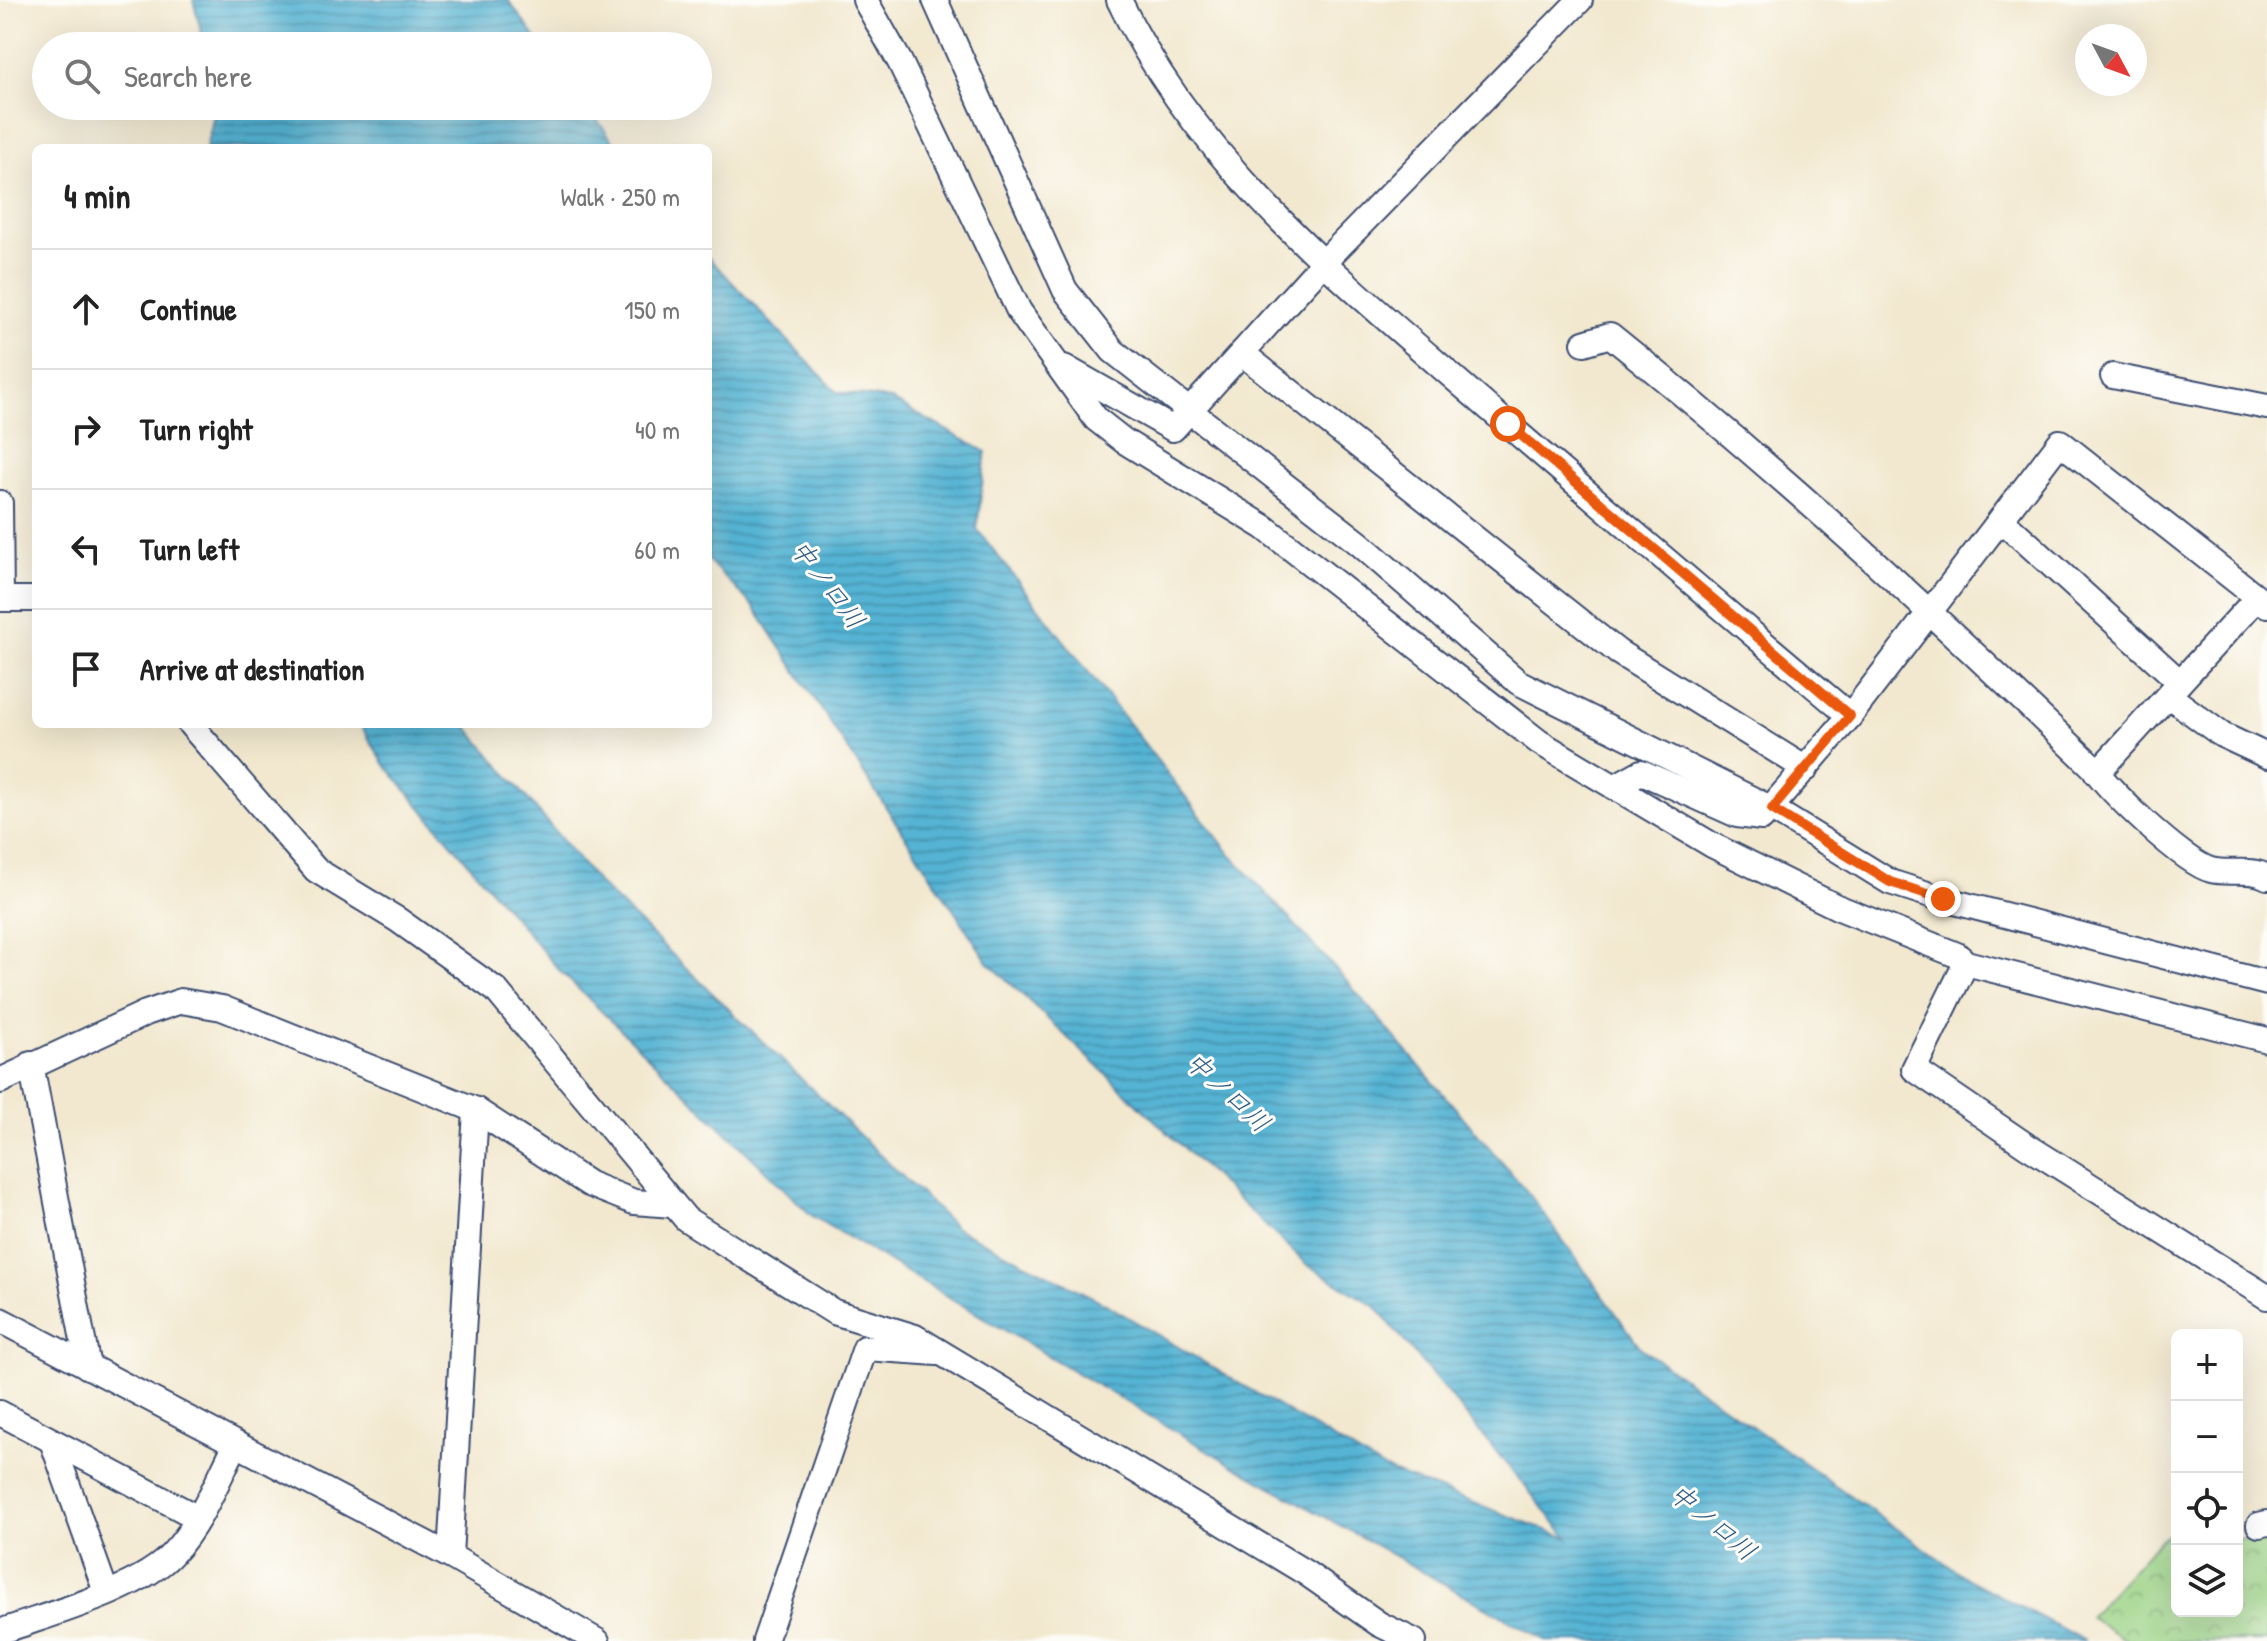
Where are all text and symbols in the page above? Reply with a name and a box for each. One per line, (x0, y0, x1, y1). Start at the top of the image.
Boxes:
north arrow (2075, 24, 2147, 96)
search box (32, 32, 712, 120)
icon: search (60, 54, 104, 98)
text: Search here (124, 56, 252, 96)
text: 4 min (64, 173, 131, 219)
text: Walk · 250 m (560, 179, 680, 214)
icon: ahead (64, 287, 108, 331)
text: Continue (140, 289, 237, 329)
text: 150 m (624, 292, 680, 327)
route start (1490, 406, 1526, 442)
icon: right (64, 407, 108, 451)
text: Turn right (140, 409, 253, 449)
text: 40 m (635, 412, 680, 447)
icon: left (64, 527, 108, 571)
text: Turn left (140, 529, 239, 569)
text: 60 m (634, 532, 680, 567)
water label: 中ノ口川 (783, 532, 874, 636)
icon: arrive (64, 647, 108, 691)
text: Arrive at destination (140, 649, 365, 689)
route end (1925, 881, 1961, 917)
water label: 中ノ口川 (1178, 1043, 1278, 1140)
map controls (2171, 1329, 2243, 1617)
button: + (2171, 1329, 2243, 1401)
button: − (2171, 1401, 2243, 1473)
button: locate (2171, 1473, 2243, 1545)
water label: 中ノ口川 (1662, 1475, 1764, 1568)
button: layers (2171, 1545, 2243, 1617)

